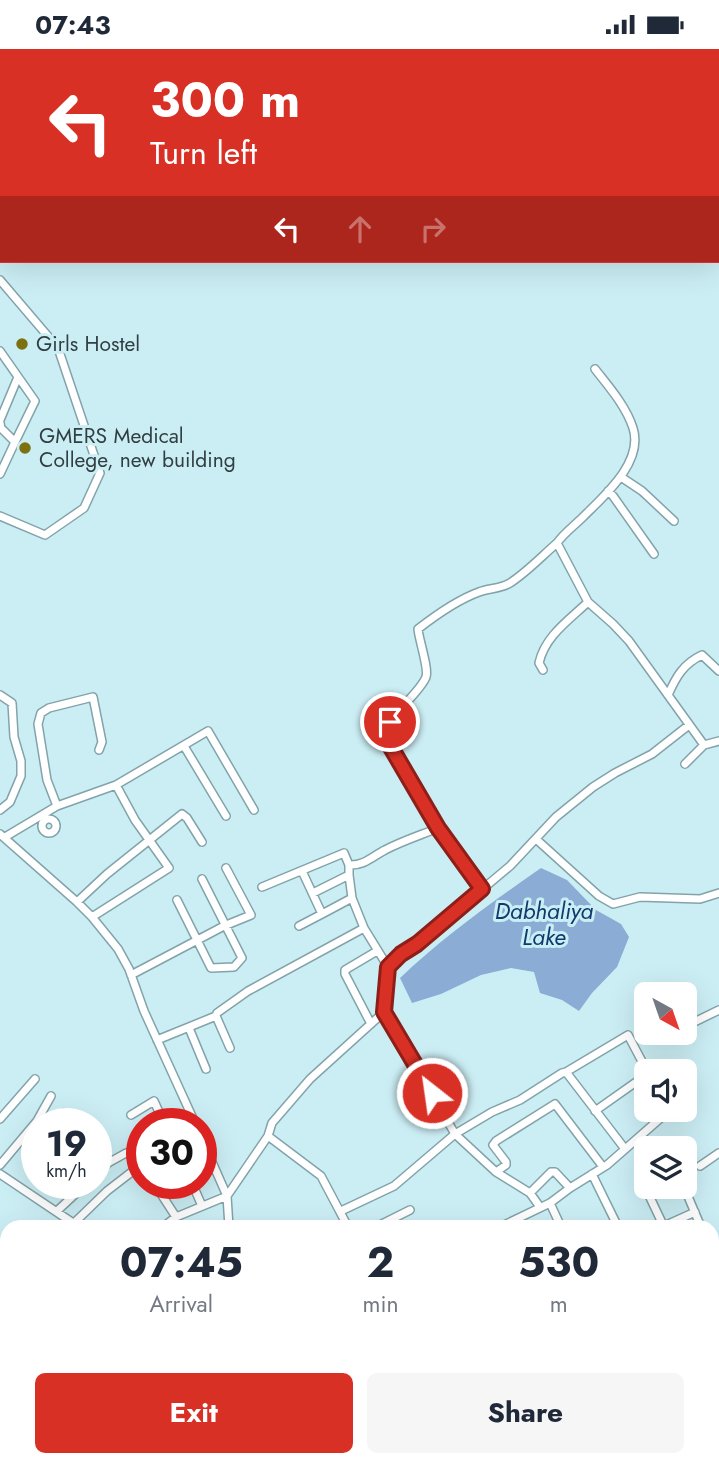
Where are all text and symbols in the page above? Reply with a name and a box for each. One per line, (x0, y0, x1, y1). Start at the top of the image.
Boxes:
text: 07:43 (35, 6, 111, 44)
text: 300 m (150, 65, 300, 135)
icon: left (35, 77, 126, 168)
text: Turn left (150, 130, 257, 176)
icon: left (268, 210, 306, 248)
icon: ahead (341, 210, 379, 248)
icon: right (414, 210, 452, 248)
place label: Girls Hostel (36, 329, 140, 359)
marker: Girls Hostel (14, 336, 30, 352)
place label: GMERS Medical College, new building (39, 421, 236, 475)
marker: GMERS Medical College, new building (17, 440, 33, 456)
pin (360, 692, 420, 752)
icon: arrive (371, 703, 409, 741)
water label: Dabhaliya Lake (495, 894, 594, 954)
north arrow (634, 982, 696, 1045)
map controls (634, 982, 697, 1199)
position arrow (395, 1056, 469, 1130)
button: sound (634, 1059, 697, 1122)
speed limit sign: 30 (126, 1108, 217, 1199)
text: 19 (46, 1119, 87, 1169)
button: layers (634, 1136, 697, 1199)
text: km/h (46, 1158, 87, 1184)
text: 07:45 (120, 1232, 243, 1293)
text: 2 (367, 1232, 394, 1293)
text: 530 (518, 1232, 599, 1293)
text: Arrival (150, 1287, 213, 1321)
text: min (363, 1287, 399, 1321)
text: m (550, 1287, 568, 1321)
button: Exit (35, 1373, 353, 1453)
button: Share (367, 1373, 684, 1453)

